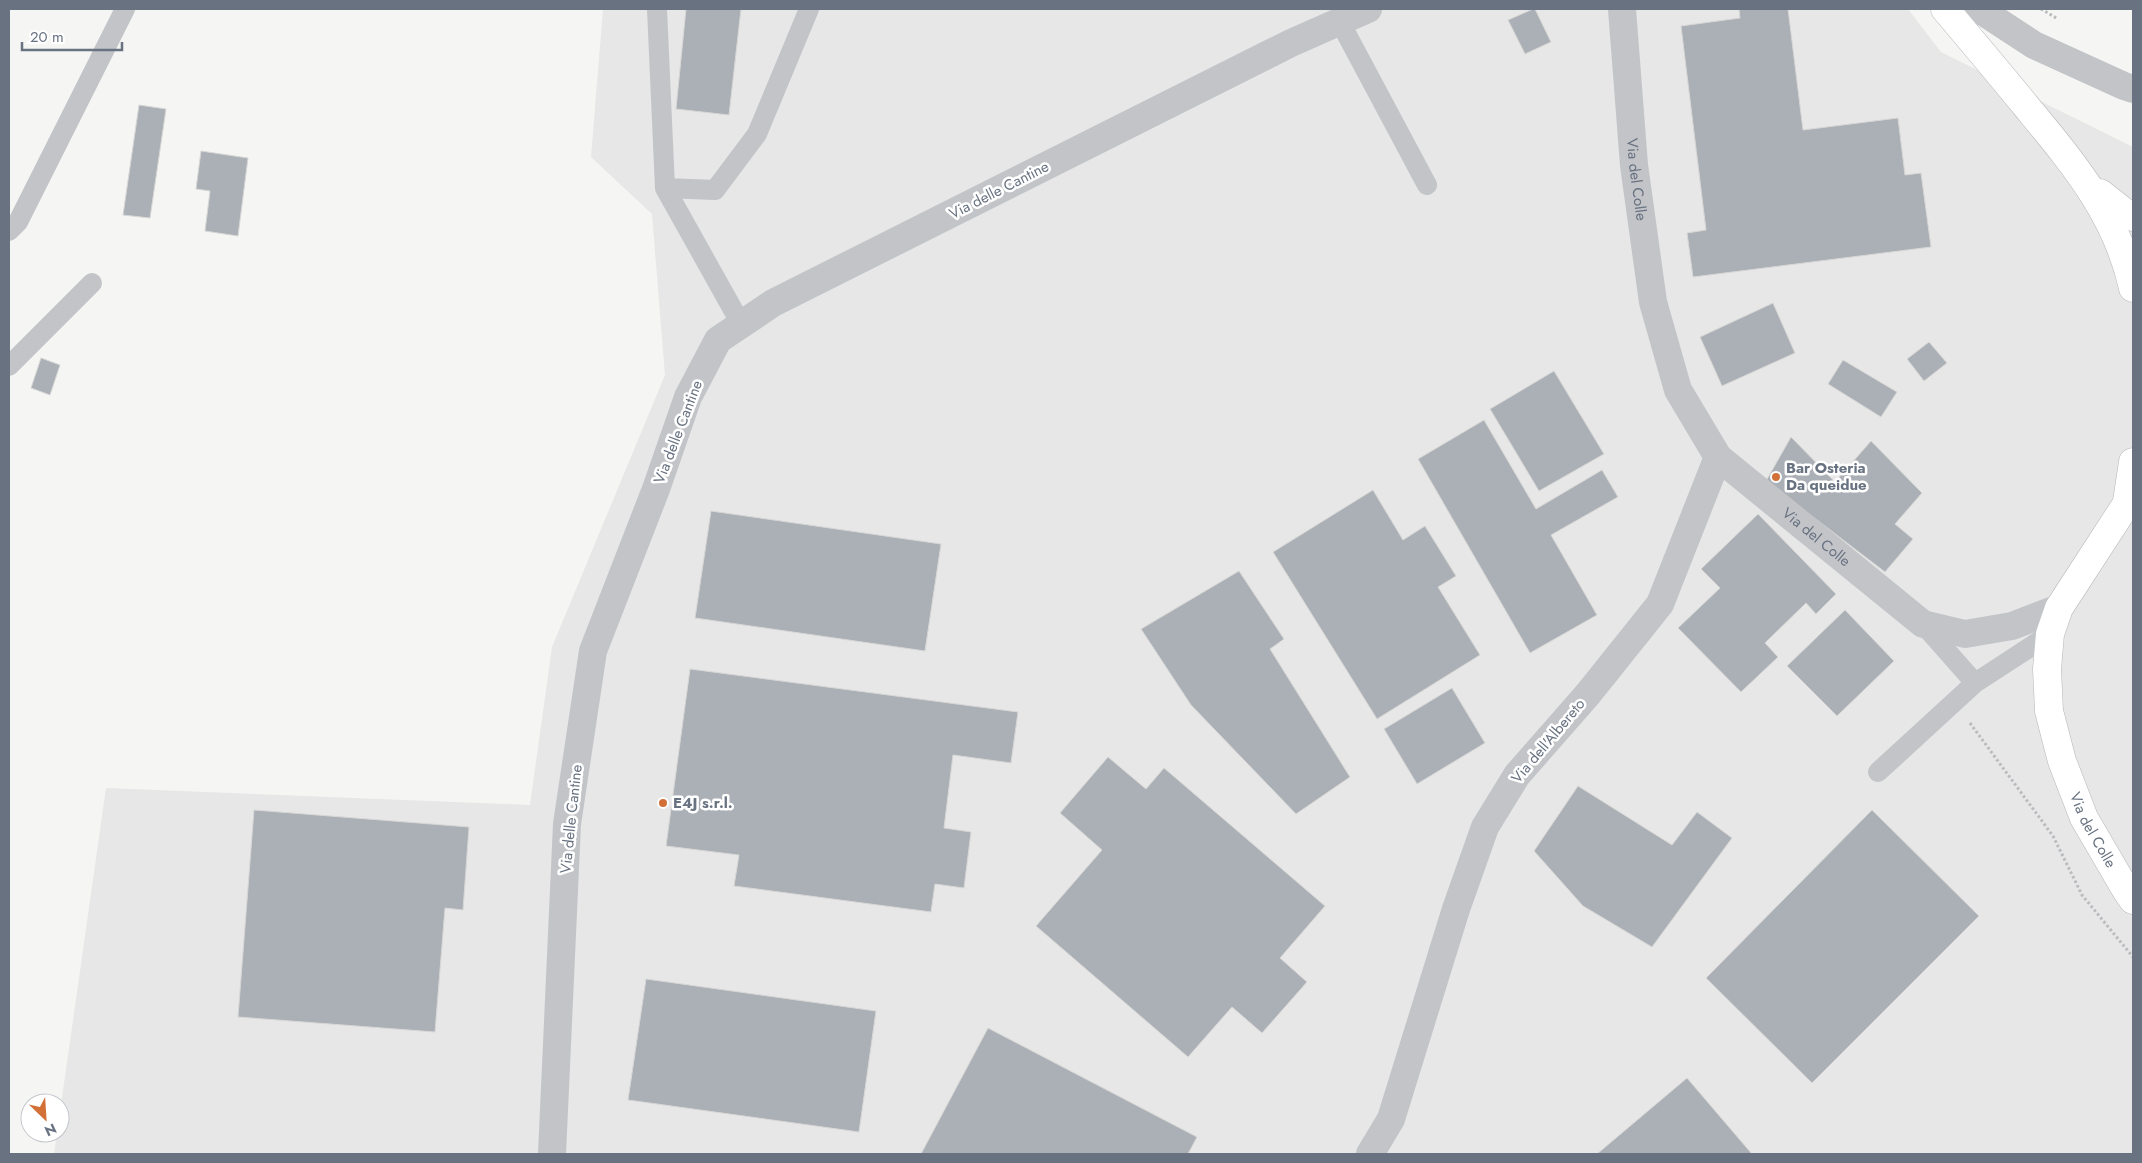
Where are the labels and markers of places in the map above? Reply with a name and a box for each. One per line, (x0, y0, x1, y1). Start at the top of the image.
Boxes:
place label: Bar Osteria Da queidue (1786, 457, 1867, 496)
marker: Bar Osteria Da queidue (1770, 471, 1782, 483)
place label: E4J s.r.l. (673, 792, 733, 814)
marker: E4J s.r.l. (657, 797, 669, 809)

